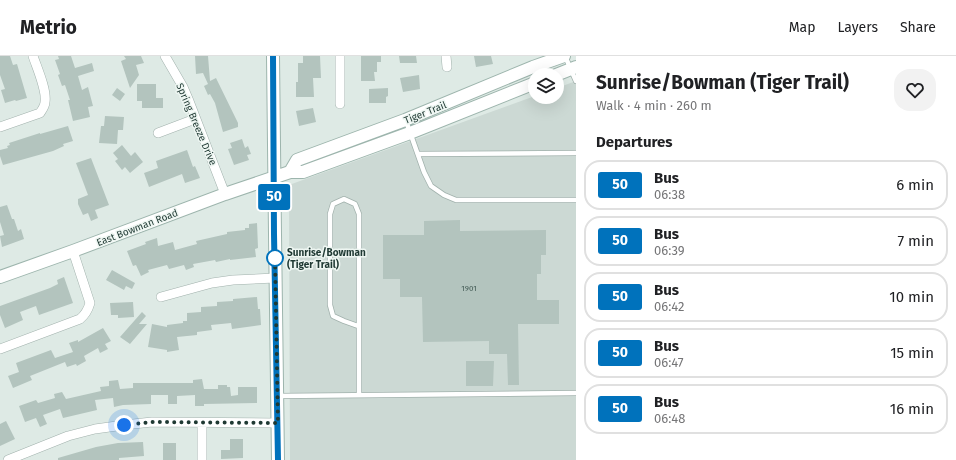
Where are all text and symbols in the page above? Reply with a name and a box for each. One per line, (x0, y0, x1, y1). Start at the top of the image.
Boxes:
text: Metrio (20, 16, 77, 39)
text: Map (789, 19, 815, 36)
text: Layers (837, 19, 878, 36)
text: Share (900, 19, 936, 36)
map controls (528, 68, 564, 104)
button: layers (528, 68, 564, 104)
button: heart (894, 69, 936, 111)
text: Sunrise/Bowman (Tiger Trail) (596, 71, 849, 94)
street label: Spring Breeze Drive (173, 81, 219, 167)
text: Walk · 4 min · 260 m (596, 98, 712, 113)
street label: Tiger Trail (402, 99, 448, 127)
text: Departures (596, 133, 673, 151)
text: Bus (654, 169, 679, 187)
text: 50 (612, 176, 628, 193)
text: 6 min (896, 176, 934, 194)
line badge: 50 (256, 184, 292, 210)
text: 06:38 (654, 187, 685, 202)
text: 50 (266, 188, 282, 205)
street label: East Bowman Road (95, 207, 180, 249)
text: Bus (654, 225, 679, 243)
text: 50 (612, 232, 628, 249)
text: 7 min (897, 232, 934, 250)
text: 06:39 (654, 243, 685, 258)
place label: Sunrise/Bowman (Tiger Trail) (287, 247, 366, 271)
marker: Sunrise/Bowman (Tiger Trail) (266, 249, 284, 267)
text: Bus (654, 281, 679, 299)
house number: 1901 (461, 284, 477, 293)
text: 50 (612, 288, 628, 305)
text: 10 min (889, 288, 934, 306)
text: 06:42 (654, 299, 684, 314)
text: Bus (654, 337, 679, 355)
text: 50 (612, 344, 628, 361)
text: 15 min (890, 344, 934, 362)
text: 06:47 (654, 355, 684, 370)
text: Bus (654, 393, 679, 411)
text: 50 (612, 400, 628, 417)
text: 16 min (890, 400, 934, 418)
text: 06:48 (654, 411, 685, 426)
your location (114, 415, 134, 435)

